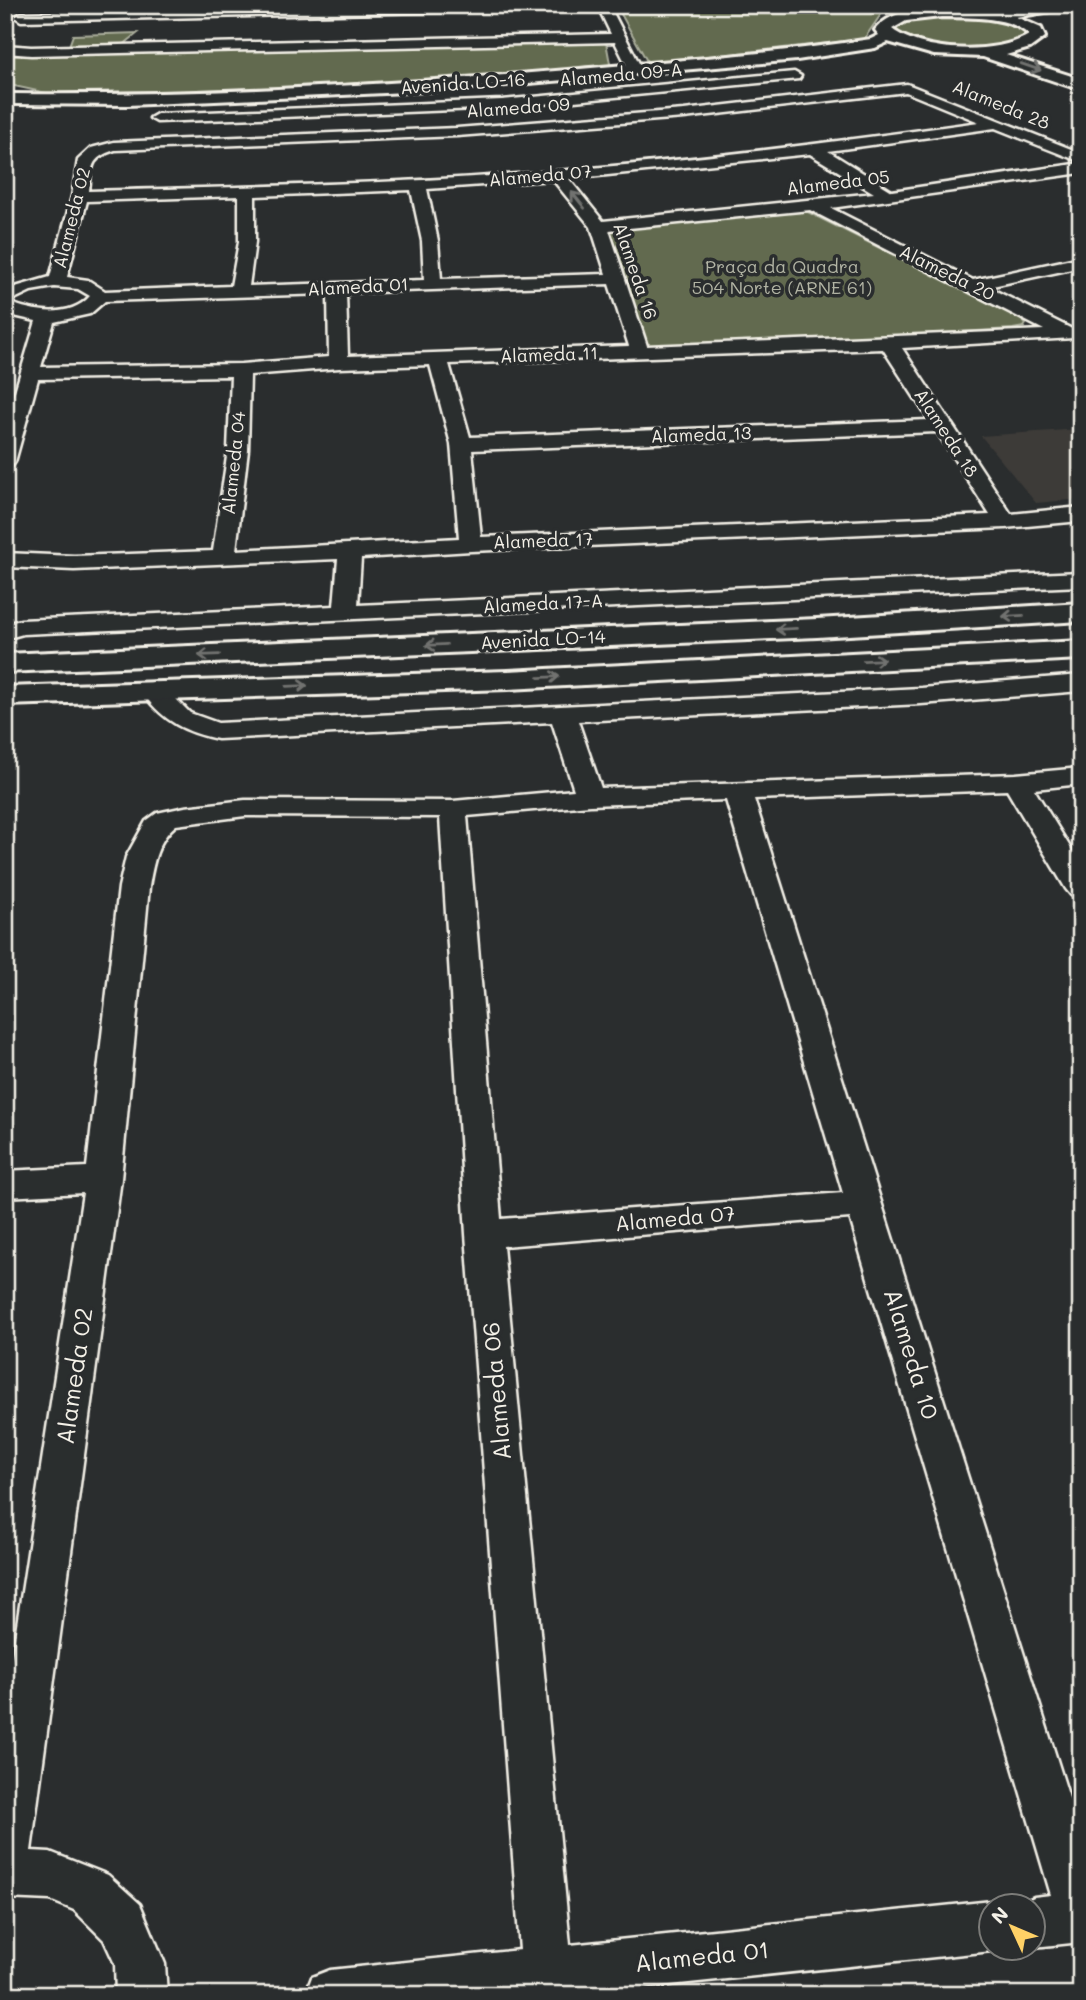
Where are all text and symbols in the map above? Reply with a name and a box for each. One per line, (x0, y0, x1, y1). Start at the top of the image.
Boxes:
street label: Alameda 09-A (558, 57, 684, 91)
one-way arrow (1019, 62, 1041, 74)
street label: Avenida LO-16 (400, 67, 526, 99)
street label: Alameda 28 (949, 74, 1054, 135)
street label: Alameda 09 (465, 91, 571, 123)
street label: Alameda 07 (487, 159, 592, 191)
street label: Alameda 05 (785, 164, 891, 200)
street label: Alameda 02 (47, 165, 95, 271)
one-way arrow (570, 191, 585, 209)
street label: Alameda 16 (608, 219, 664, 322)
street label: Alameda 20 (896, 239, 999, 306)
park label: Praça da Quadra 504 Norte (ARNE 61) (692, 254, 872, 299)
street label: Alameda 01 (307, 271, 409, 301)
street label: Alameda 11 (499, 340, 598, 368)
street label: Alameda 18 (909, 384, 984, 481)
street label: Alameda 04 (216, 410, 250, 516)
street label: Alameda 13 (650, 420, 752, 448)
street label: Alameda 17 (493, 526, 593, 554)
street label: Alameda 17-A (482, 588, 604, 618)
one-way arrow (1002, 610, 1024, 623)
one-way arrow (774, 623, 797, 636)
street label: Avenida LO-14 (480, 624, 606, 654)
one-way arrow (425, 638, 448, 651)
one-way arrow (197, 648, 220, 661)
one-way arrow (862, 654, 885, 667)
one-way arrow (537, 671, 560, 684)
one-way arrow (286, 679, 309, 693)
street label: Alameda 07 (614, 1199, 736, 1236)
street label: Alameda 10 (878, 1285, 947, 1423)
street label: Alameda 02 (49, 1306, 98, 1446)
street label: Alameda 06 (474, 1321, 517, 1462)
north arrow (978, 1892, 1048, 1962)
text: N (985, 1901, 1013, 1929)
street label: Alameda 01 (633, 1933, 771, 1978)

